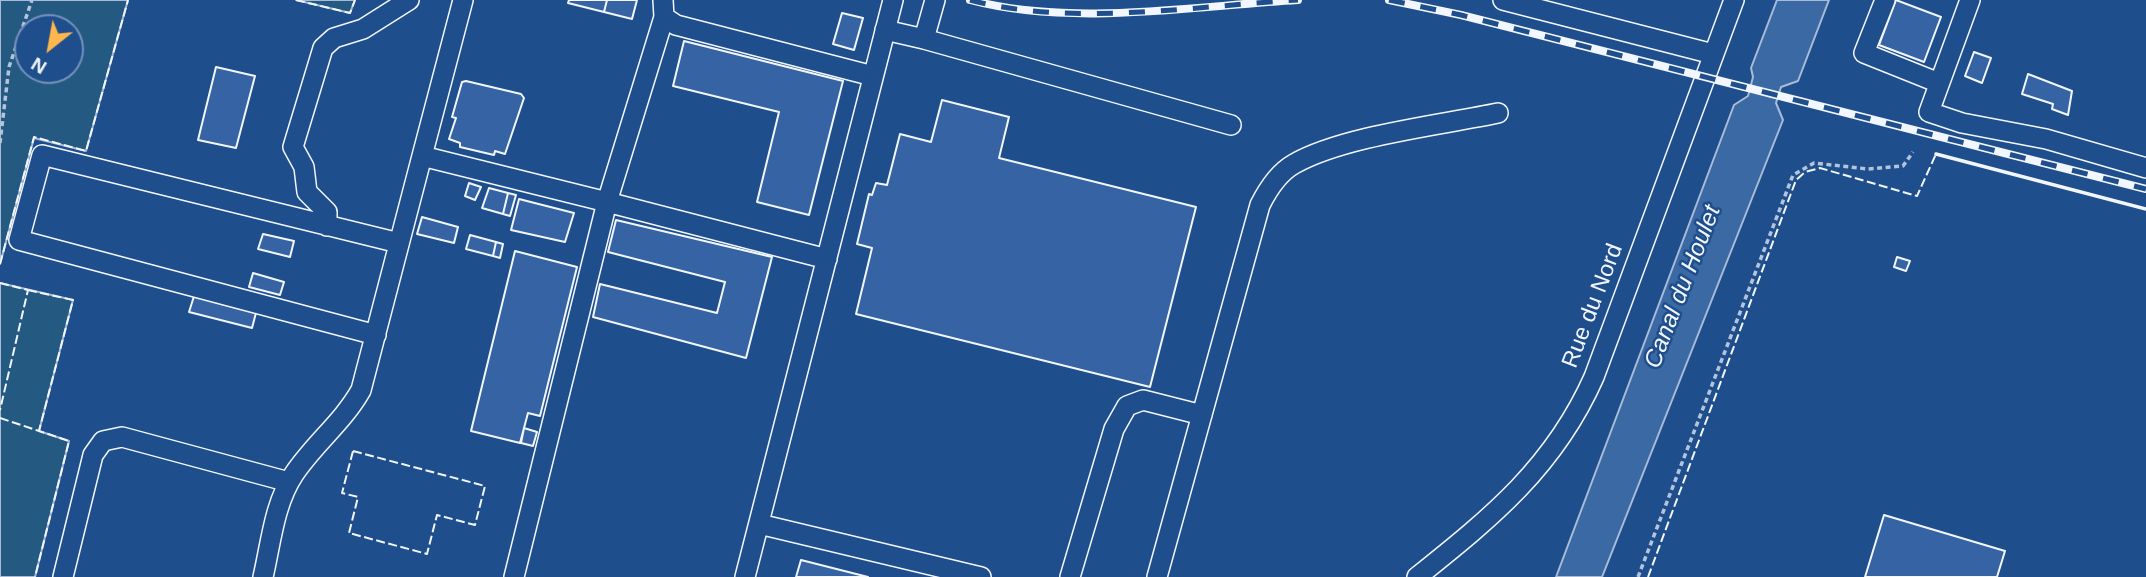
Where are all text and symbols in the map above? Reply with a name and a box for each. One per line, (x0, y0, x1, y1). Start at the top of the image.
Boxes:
north arrow (14, 14, 84, 84)
text: N (28, 53, 50, 78)
water label: Canal du Houlet (1639, 201, 1727, 373)
street label: Rue du Nord (1557, 240, 1629, 372)

